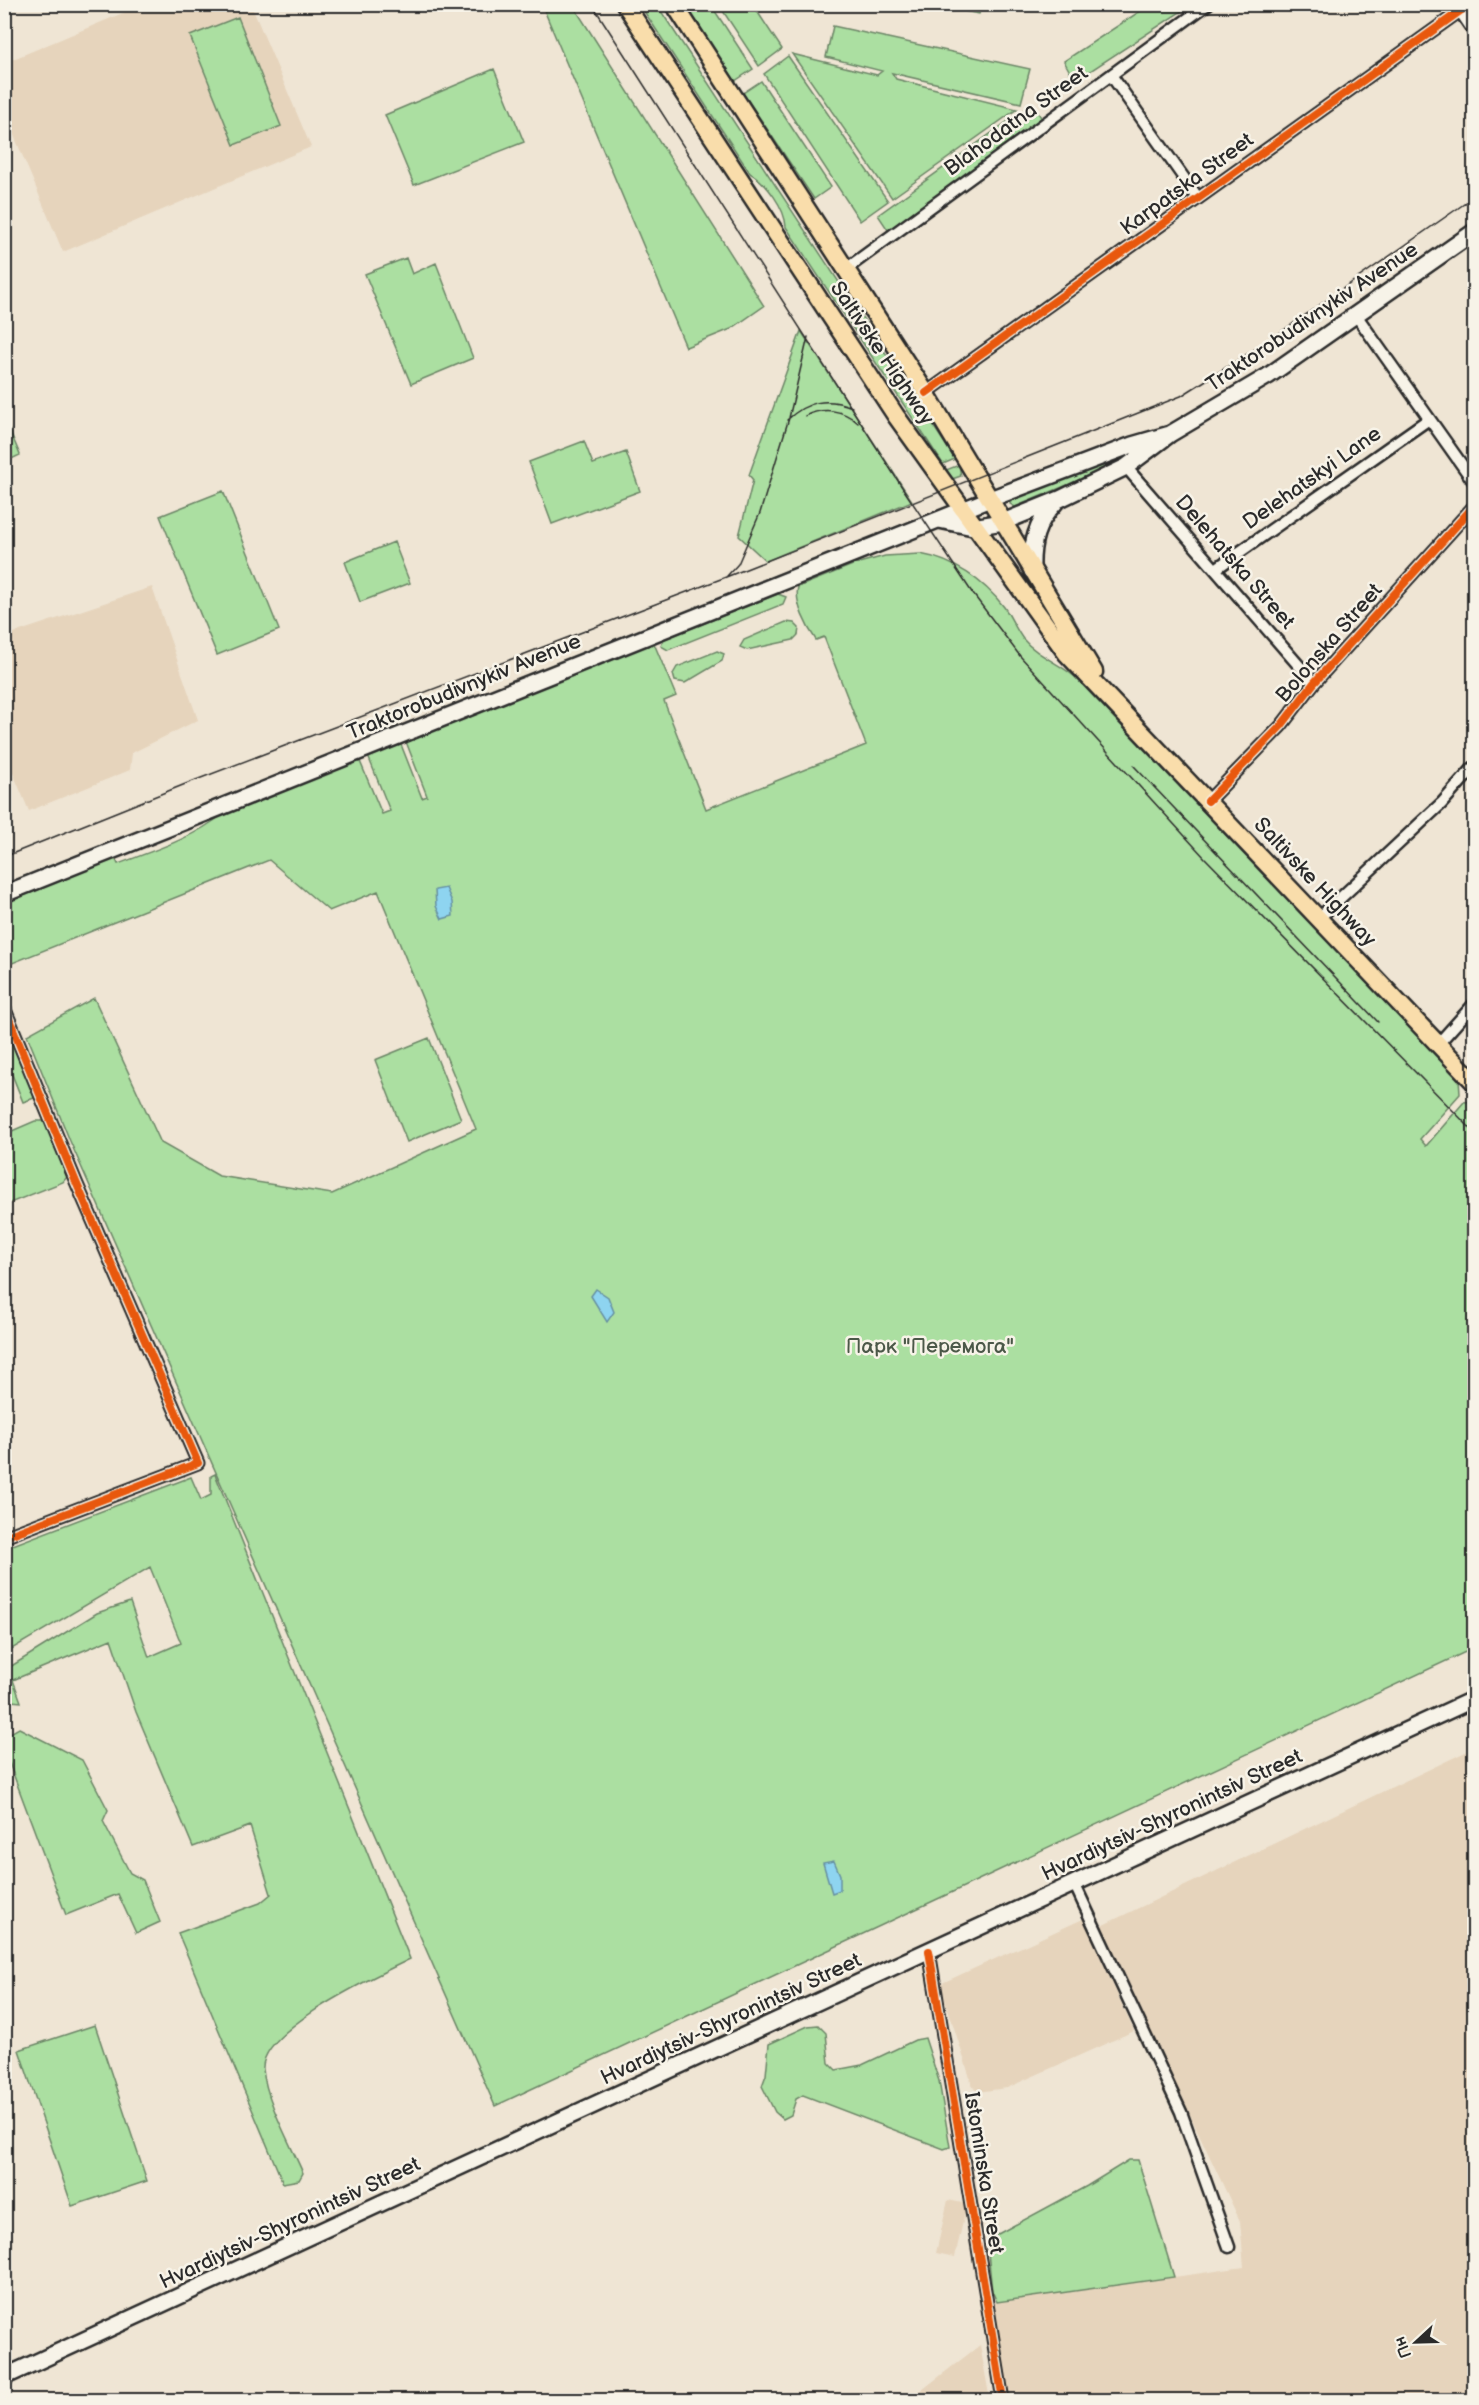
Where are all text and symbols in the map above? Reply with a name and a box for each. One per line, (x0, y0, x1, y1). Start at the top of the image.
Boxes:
street label: Blahodatna Street (939, 60, 1093, 181)
street label: Karpatska Street (1116, 127, 1259, 241)
street label: Traktorobudivnykiv Avenue (1201, 237, 1423, 397)
street label: Saltivske Highway (825, 277, 939, 430)
street label: Delehatskyi Lane (1238, 421, 1386, 535)
street label: Delehatska Street (1170, 490, 1300, 635)
street label: Bolonska Street (1270, 578, 1388, 708)
street label: Traktorobudivnykiv Avenue (343, 629, 585, 745)
street label: Saltivske Highway (1249, 812, 1382, 952)
park label: Парк "Перемога" (846, 1334, 1014, 1359)
street label: Hvardiytsiv-Shyronintsiv Street (1038, 1743, 1307, 1886)
street label: Hvardiytsiv-Shyronintsiv Street (597, 1947, 866, 2090)
street label: Istominska Street (959, 2090, 1009, 2256)
street label: Hvardiytsiv-Shyronintsiv Street (156, 2151, 425, 2294)
north arrow (1386, 2312, 1446, 2372)
text: Пн (1391, 2334, 1416, 2361)

